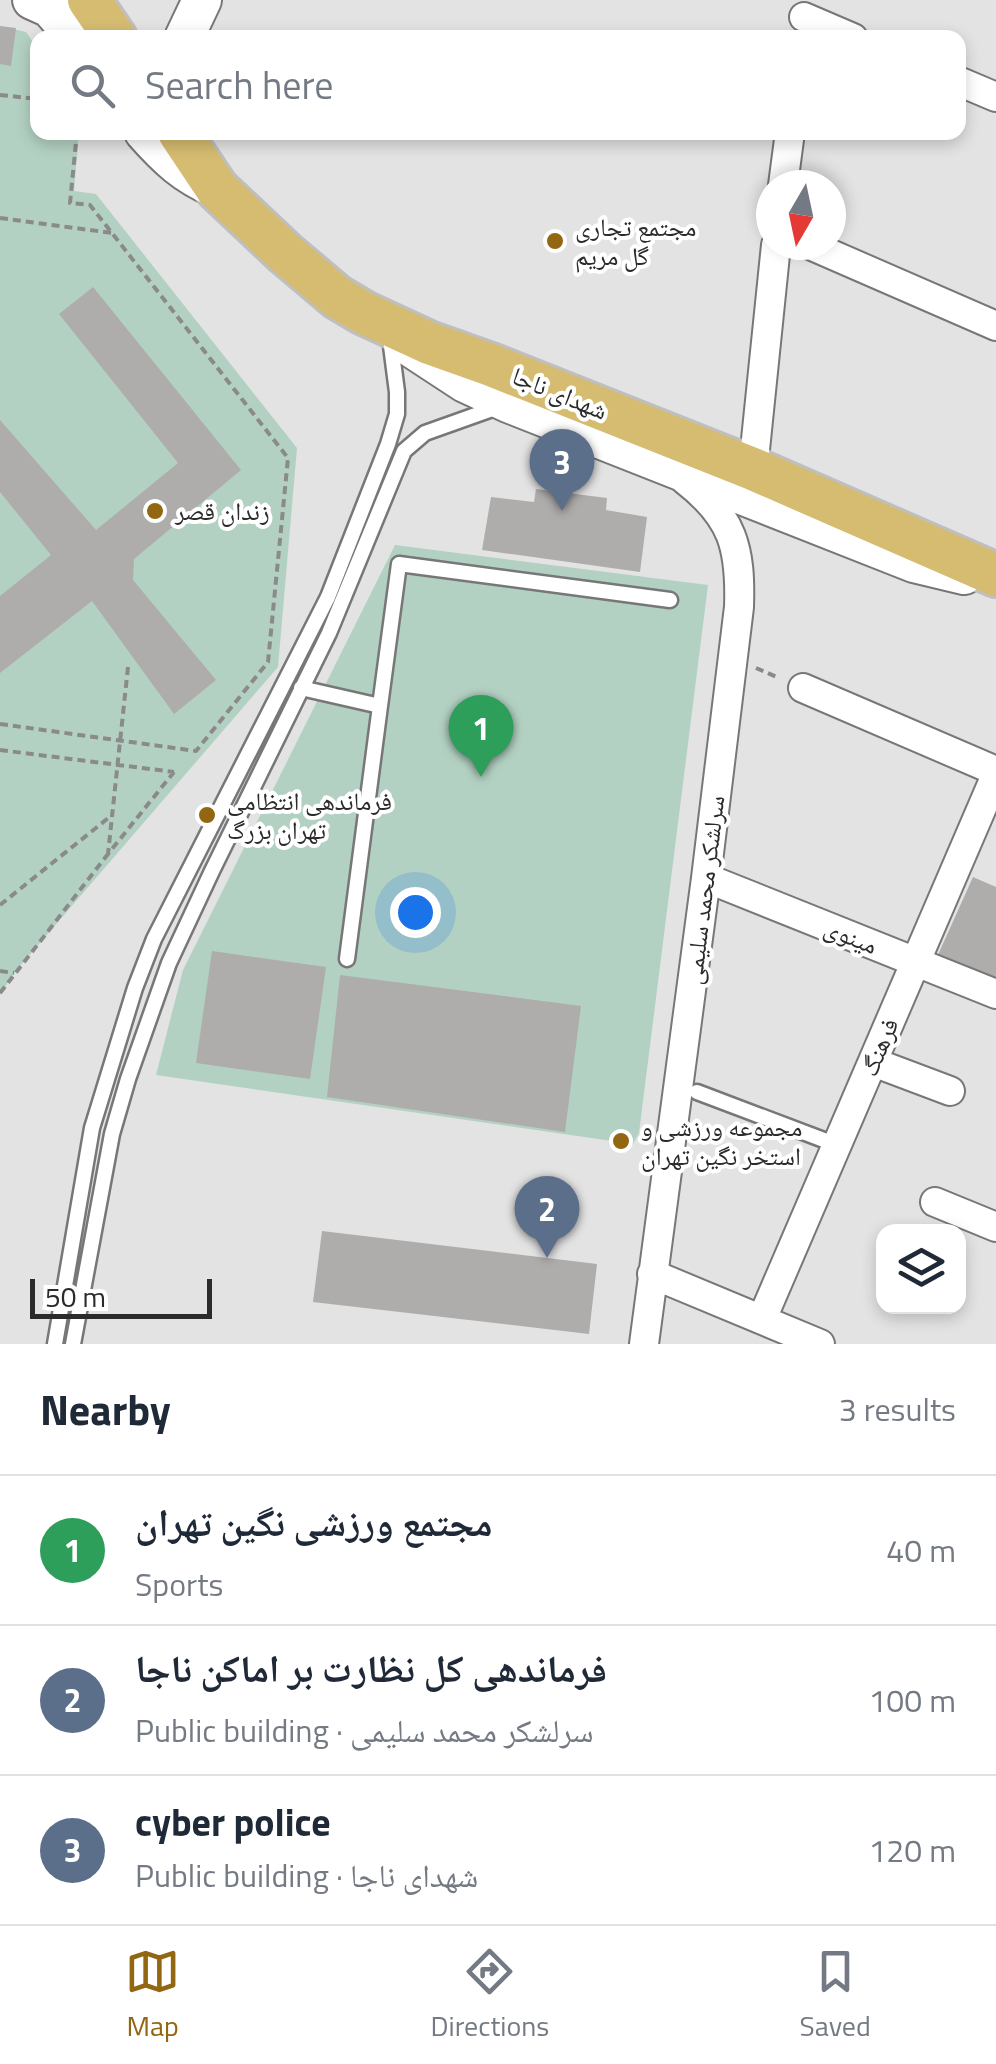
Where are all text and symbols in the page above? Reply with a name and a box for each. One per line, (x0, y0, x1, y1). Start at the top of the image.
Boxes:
search box (30, 30, 966, 140)
text: Search here (145, 56, 333, 114)
icon: search (65, 58, 120, 113)
north arrow (756, 170, 846, 260)
place label: مجتمع تجاری گل مریم (575, 208, 696, 275)
marker: مجتمع تجاری گل مریم (544, 230, 566, 252)
street label: شهدای ناجا (506, 357, 614, 429)
pin: 3 (530, 428, 594, 511)
place label: زندان قصر (174, 492, 270, 530)
marker: زندان قصر (144, 500, 166, 522)
pin: 1 (448, 694, 514, 777)
place label: فرماندهی انتظامی تهران بزرگ (227, 782, 392, 849)
street label: سرلشکر محمد سلیمی (674, 793, 734, 987)
marker: فرماندهی انتظامی تهران بزرگ (196, 804, 218, 826)
your location (390, 887, 441, 938)
street label: مینوی (818, 908, 884, 964)
street label: فرهنگ (850, 1012, 908, 1082)
place label: مجموعه ورزشی و استخر نگین تهران (641, 1108, 802, 1175)
marker: مجموعه ورزشی و استخر نگین تهران (610, 1130, 632, 1152)
pin: 2 (514, 1176, 580, 1258)
map controls (876, 1224, 966, 1314)
button: layers (876, 1224, 966, 1314)
scale bar (30, 1274, 212, 1318)
text: 50 m (45, 1275, 106, 1318)
text: Nearby (40, 1377, 171, 1441)
text: 3 results (839, 1385, 956, 1433)
text: مجتمع ورزشی نگین تهران (135, 1493, 492, 1551)
text: 1 (64, 1526, 81, 1574)
text: 40 m (886, 1526, 956, 1574)
text: Sports (135, 1560, 223, 1608)
text: فرماندهی کل نظارت بر اماکن ناجا (135, 1639, 607, 1697)
text: 2 (64, 1676, 81, 1724)
text: 100 m (868, 1676, 956, 1724)
text: Public building · سرلشکر محمد سلیمی (135, 1706, 594, 1754)
text: cyber police (135, 1793, 331, 1851)
text: 3 (64, 1826, 81, 1874)
text: 120 m (868, 1826, 956, 1874)
text: Public building · شهدای ناجا (135, 1851, 478, 1899)
tab: Map (125, 1944, 180, 2047)
tab: Directions (430, 1944, 549, 2047)
tab: Saved (800, 1944, 871, 2047)

